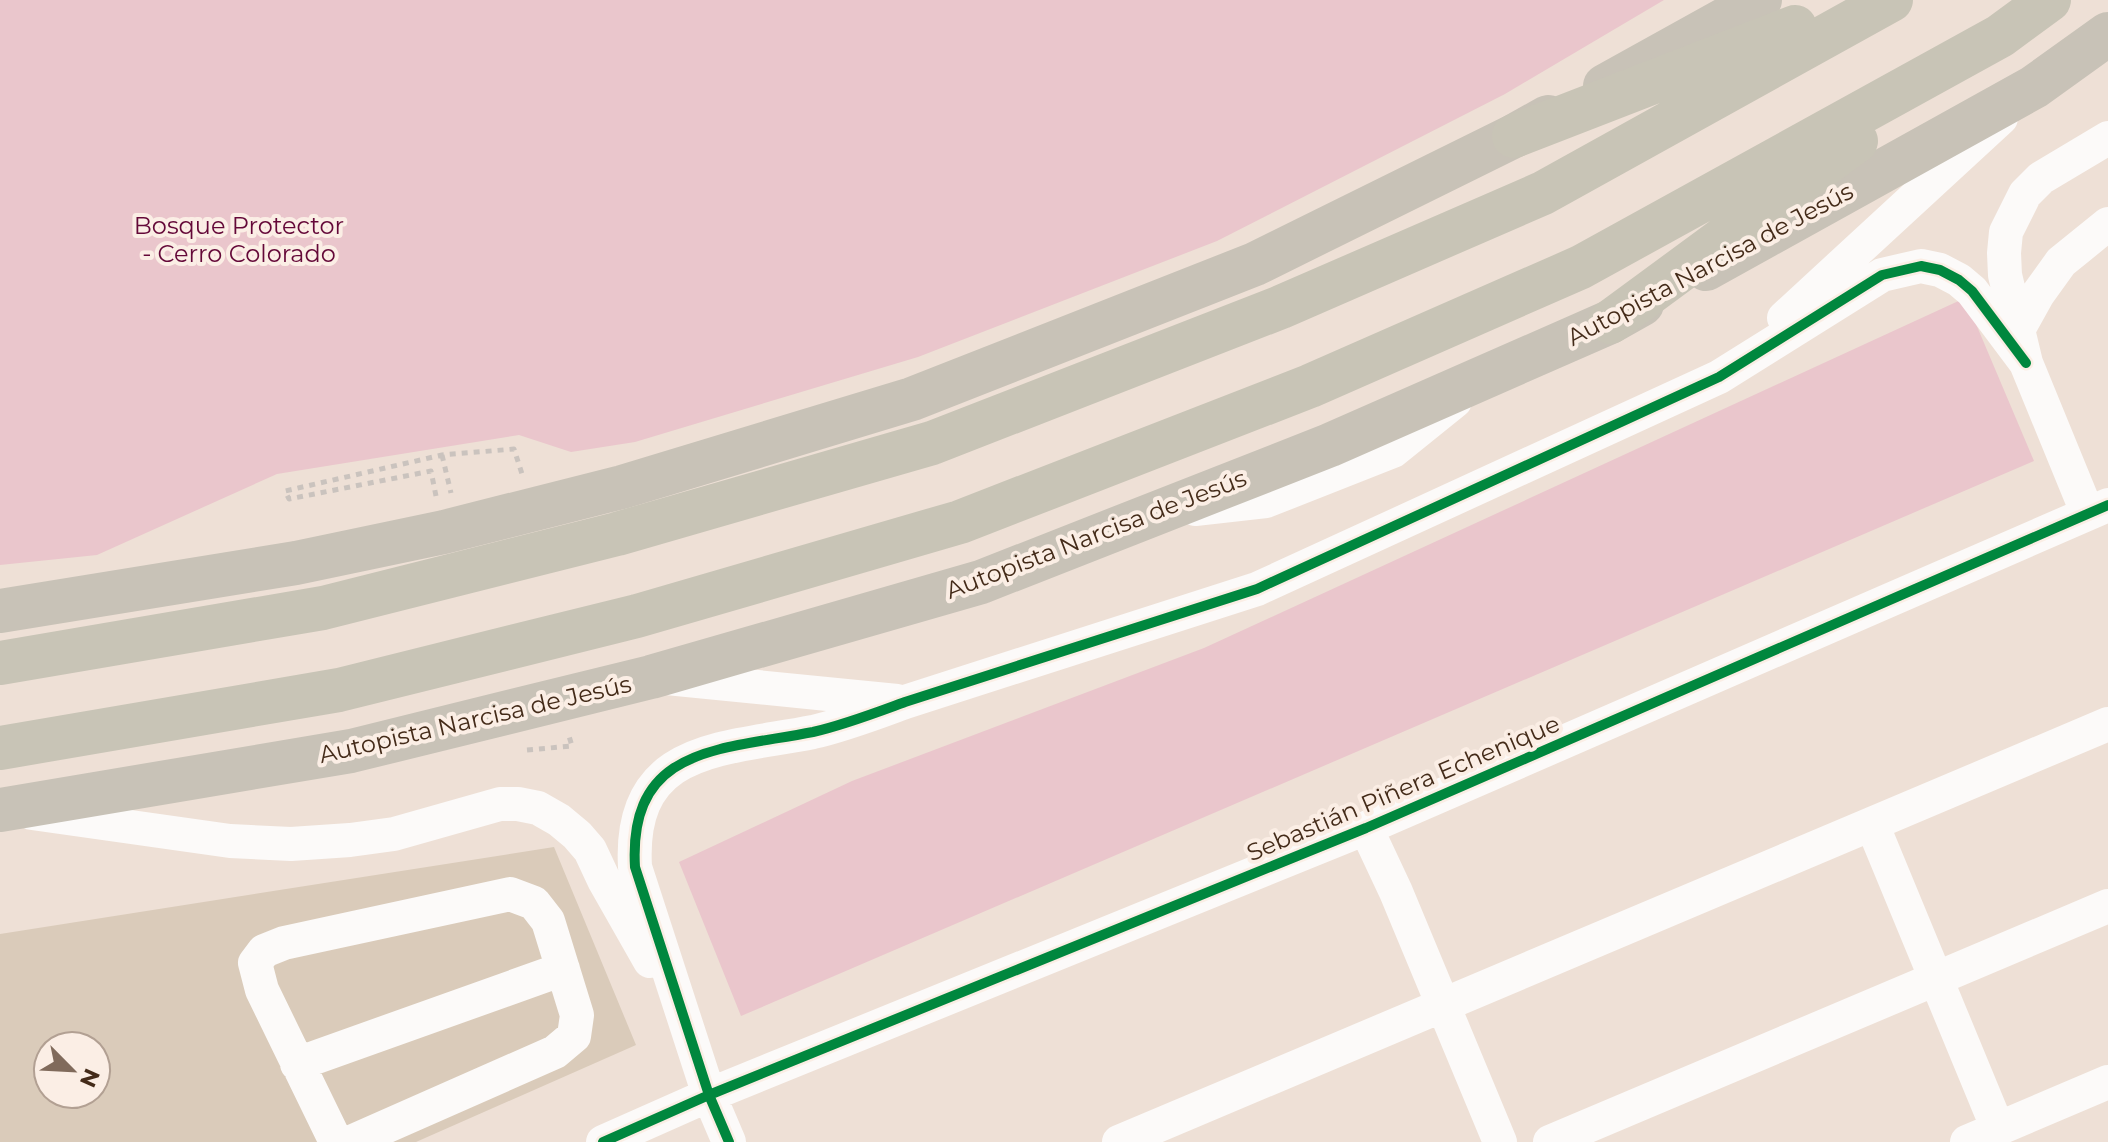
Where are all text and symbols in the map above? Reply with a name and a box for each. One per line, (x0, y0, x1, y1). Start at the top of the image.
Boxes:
street label: Autopista Narcisa de Jesús (1562, 176, 1858, 352)
park label: Bosque Protector - Cerro Colorado (134, 211, 344, 268)
street label: Autopista Narcisa de Jesús (942, 463, 1250, 605)
street label: Autopista Narcisa de Jesús (316, 669, 634, 769)
street label: Sebastián Piñera Echenique (1242, 709, 1564, 867)
north arrow (32, 1030, 112, 1110)
text: N (74, 1064, 106, 1092)

